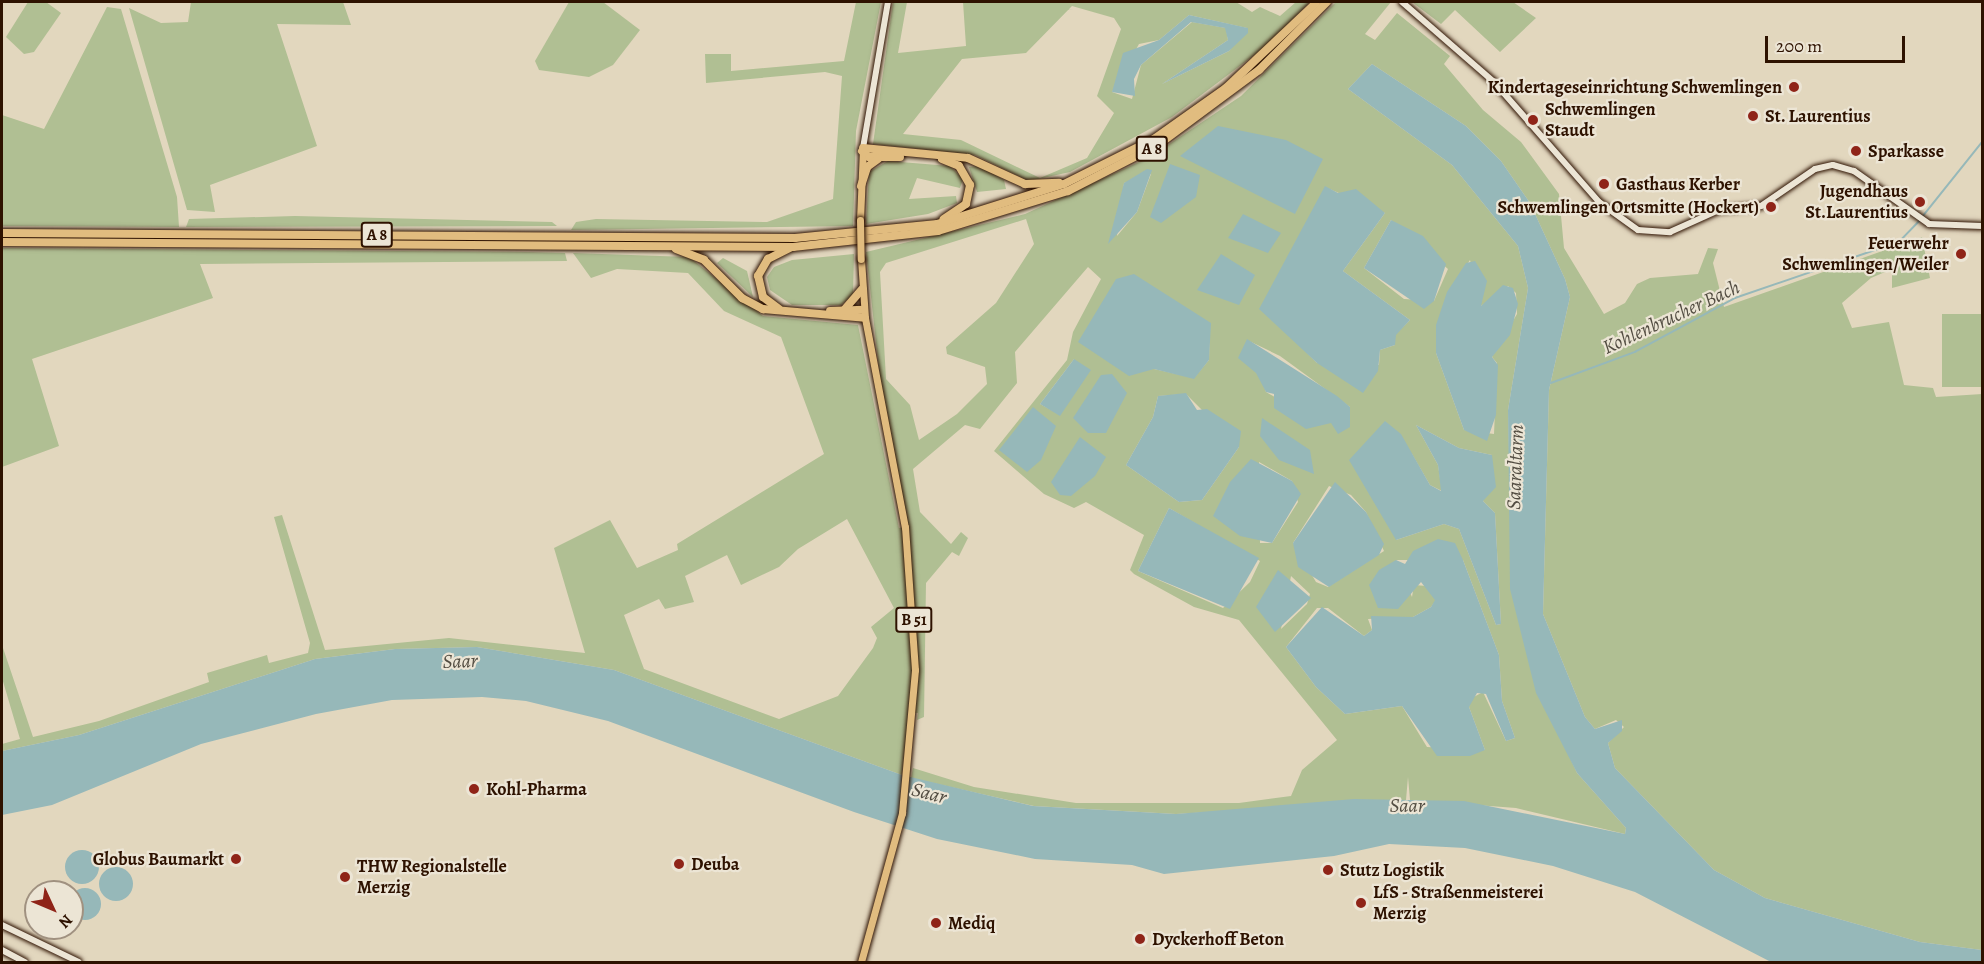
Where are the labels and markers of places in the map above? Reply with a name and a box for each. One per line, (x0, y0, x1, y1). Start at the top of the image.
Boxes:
place label: Kindertageseinrichtung Schwemlingen (1487, 76, 1782, 98)
marker: Kindertageseinrichtung Schwemlingen (1787, 80, 1801, 94)
place label: Schwemlingen Staudt (1545, 99, 1656, 142)
place label: St. Laurentius (1765, 105, 1871, 127)
marker: St. Laurentius (1746, 109, 1760, 123)
marker: Schwemlingen Staudt (1526, 113, 1540, 127)
place label: Sparkasse (1868, 140, 1944, 162)
marker: Sparkasse (1849, 144, 1863, 158)
place label: Gasthaus Kerber (1616, 173, 1740, 195)
marker: Gasthaus Kerber (1597, 177, 1611, 191)
place label: Jugendhaus St.Laurentius (1805, 181, 1908, 224)
marker: Jugendhaus St.Laurentius (1913, 195, 1927, 209)
place label: Schwemlingen Ortsmitte (Hockert) (1497, 196, 1759, 218)
marker: Schwemlingen Ortsmitte (Hockert) (1764, 200, 1778, 214)
place label: Feuerwehr Schwemlingen/Weiler (1782, 233, 1949, 276)
marker: Feuerwehr Schwemlingen/Weiler (1954, 247, 1968, 261)
place label: Kohl-Pharma (486, 778, 587, 800)
marker: Kohl-Pharma (467, 782, 481, 796)
place label: Globus Baumarkt (93, 848, 224, 870)
marker: Globus Baumarkt (229, 852, 243, 866)
place label: Deuba (691, 853, 739, 875)
place label: THW Regionalstelle Merzig (357, 856, 507, 898)
marker: Deuba (672, 857, 686, 871)
place label: Stutz Logistik (1340, 859, 1444, 881)
marker: Stutz Logistik (1321, 863, 1335, 877)
marker: THW Regionalstelle Merzig (338, 870, 352, 884)
place label: LfS - Straßenmeisterei Merzig (1373, 882, 1544, 924)
marker: LfS - Straßenmeisterei Merzig (1354, 896, 1368, 910)
place label: Mediq (948, 912, 995, 934)
marker: Mediq (929, 916, 943, 930)
place label: Dyckerhoff Beton (1152, 928, 1284, 950)
marker: Dyckerhoff Beton (1133, 932, 1147, 946)

